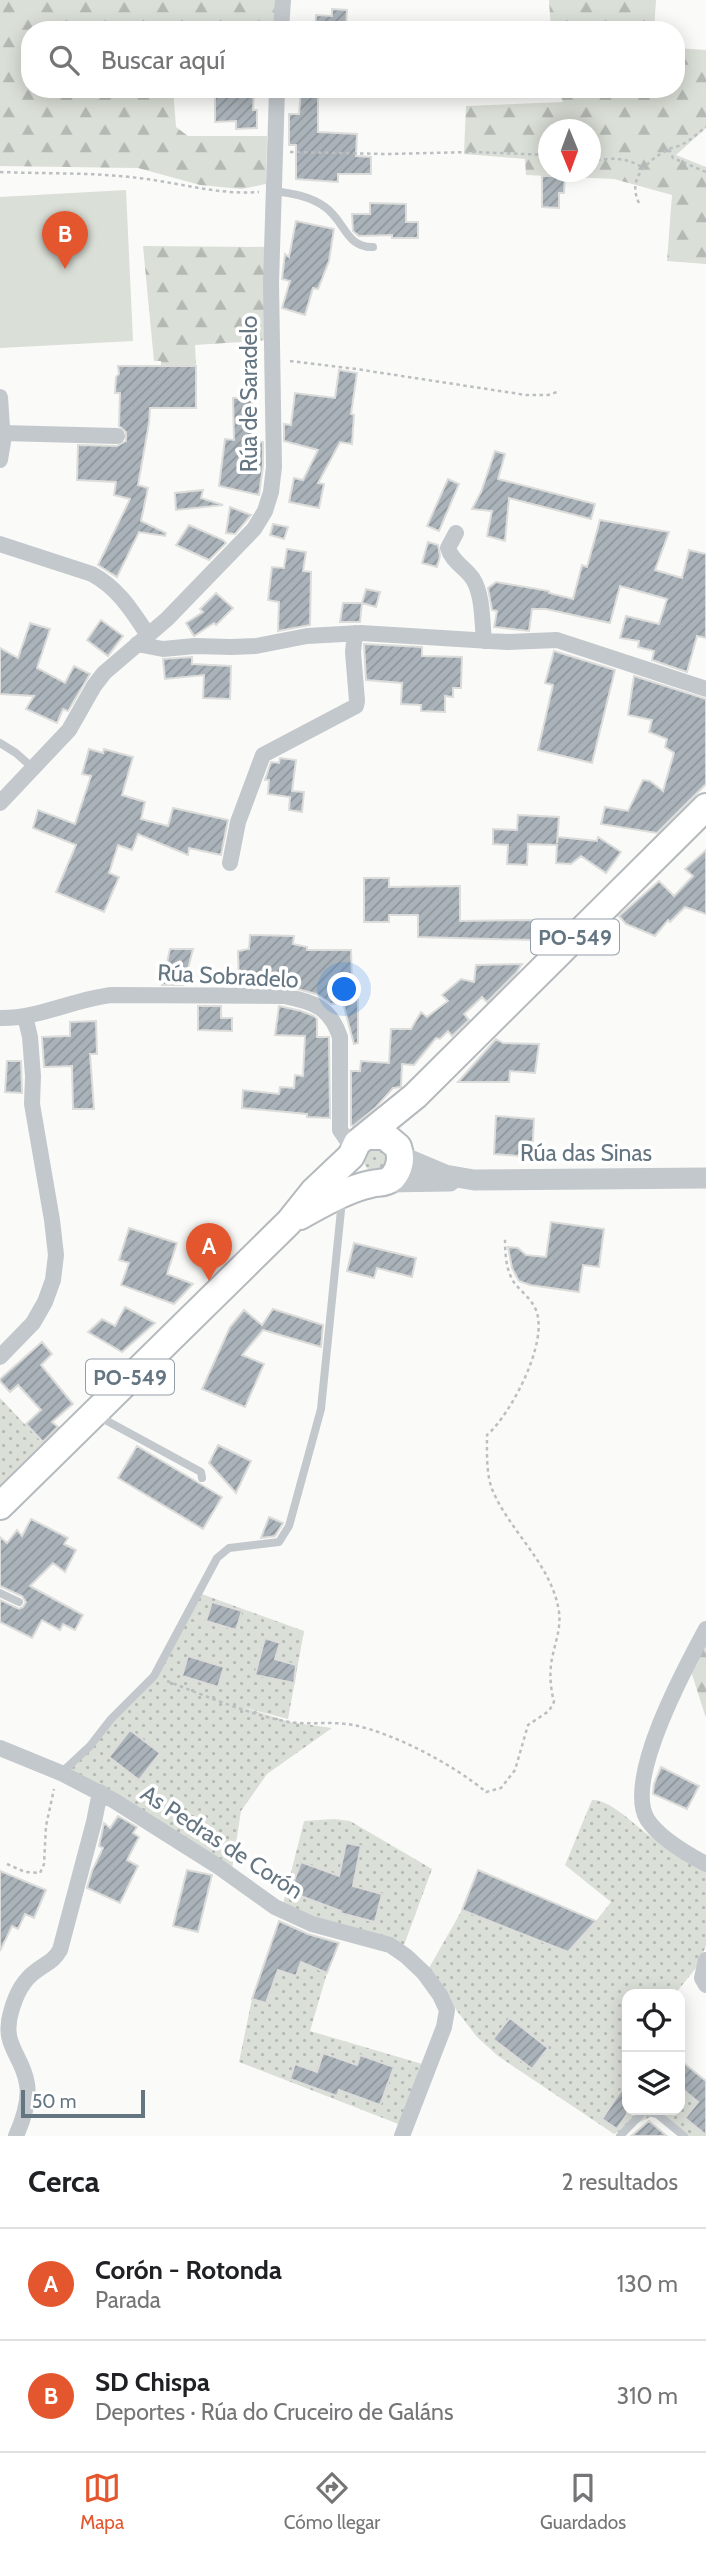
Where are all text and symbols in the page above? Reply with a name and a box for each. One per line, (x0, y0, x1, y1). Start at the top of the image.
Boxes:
search box (21, 21, 685, 98)
icon: search (45, 41, 83, 79)
text: Buscar aquí (101, 44, 225, 76)
north arrow (538, 119, 601, 182)
pin: B (42, 211, 88, 269)
street label: Rúa de Saradelo (235, 316, 263, 472)
road number: PO-549 (531, 920, 619, 954)
street label: Rúa Sobradelo (157, 958, 299, 994)
your location (327, 972, 361, 1006)
street label: Rúa das Sinas (520, 1139, 652, 1167)
pin: A (186, 1223, 232, 1281)
road number: PO-549 (86, 1360, 174, 1394)
street label: As Pedras de Corón (136, 1779, 308, 1905)
map controls (622, 1989, 685, 2115)
button: locate (622, 1989, 685, 2052)
button: layers (622, 2052, 685, 2115)
scale bar (21, 2087, 145, 2119)
text: 50 m (32, 2090, 76, 2113)
text: Cerca (28, 2163, 100, 2200)
text: 2 resultados (561, 2168, 678, 2196)
text: Corón - Rotonda (95, 2254, 282, 2286)
text: A (44, 2270, 58, 2298)
text: 130 m (617, 2270, 678, 2298)
text: Parada (95, 2286, 161, 2314)
text: SD Chispa (95, 2366, 210, 2398)
text: B (44, 2382, 58, 2410)
text: 310 m (617, 2382, 678, 2410)
text: Deportes · Rúa do Cruceiro de Galáns (95, 2398, 453, 2426)
tab: Mapa (80, 2469, 124, 2534)
tab: Cómo llegar (284, 2469, 380, 2534)
tab: Guardados (540, 2469, 626, 2534)

